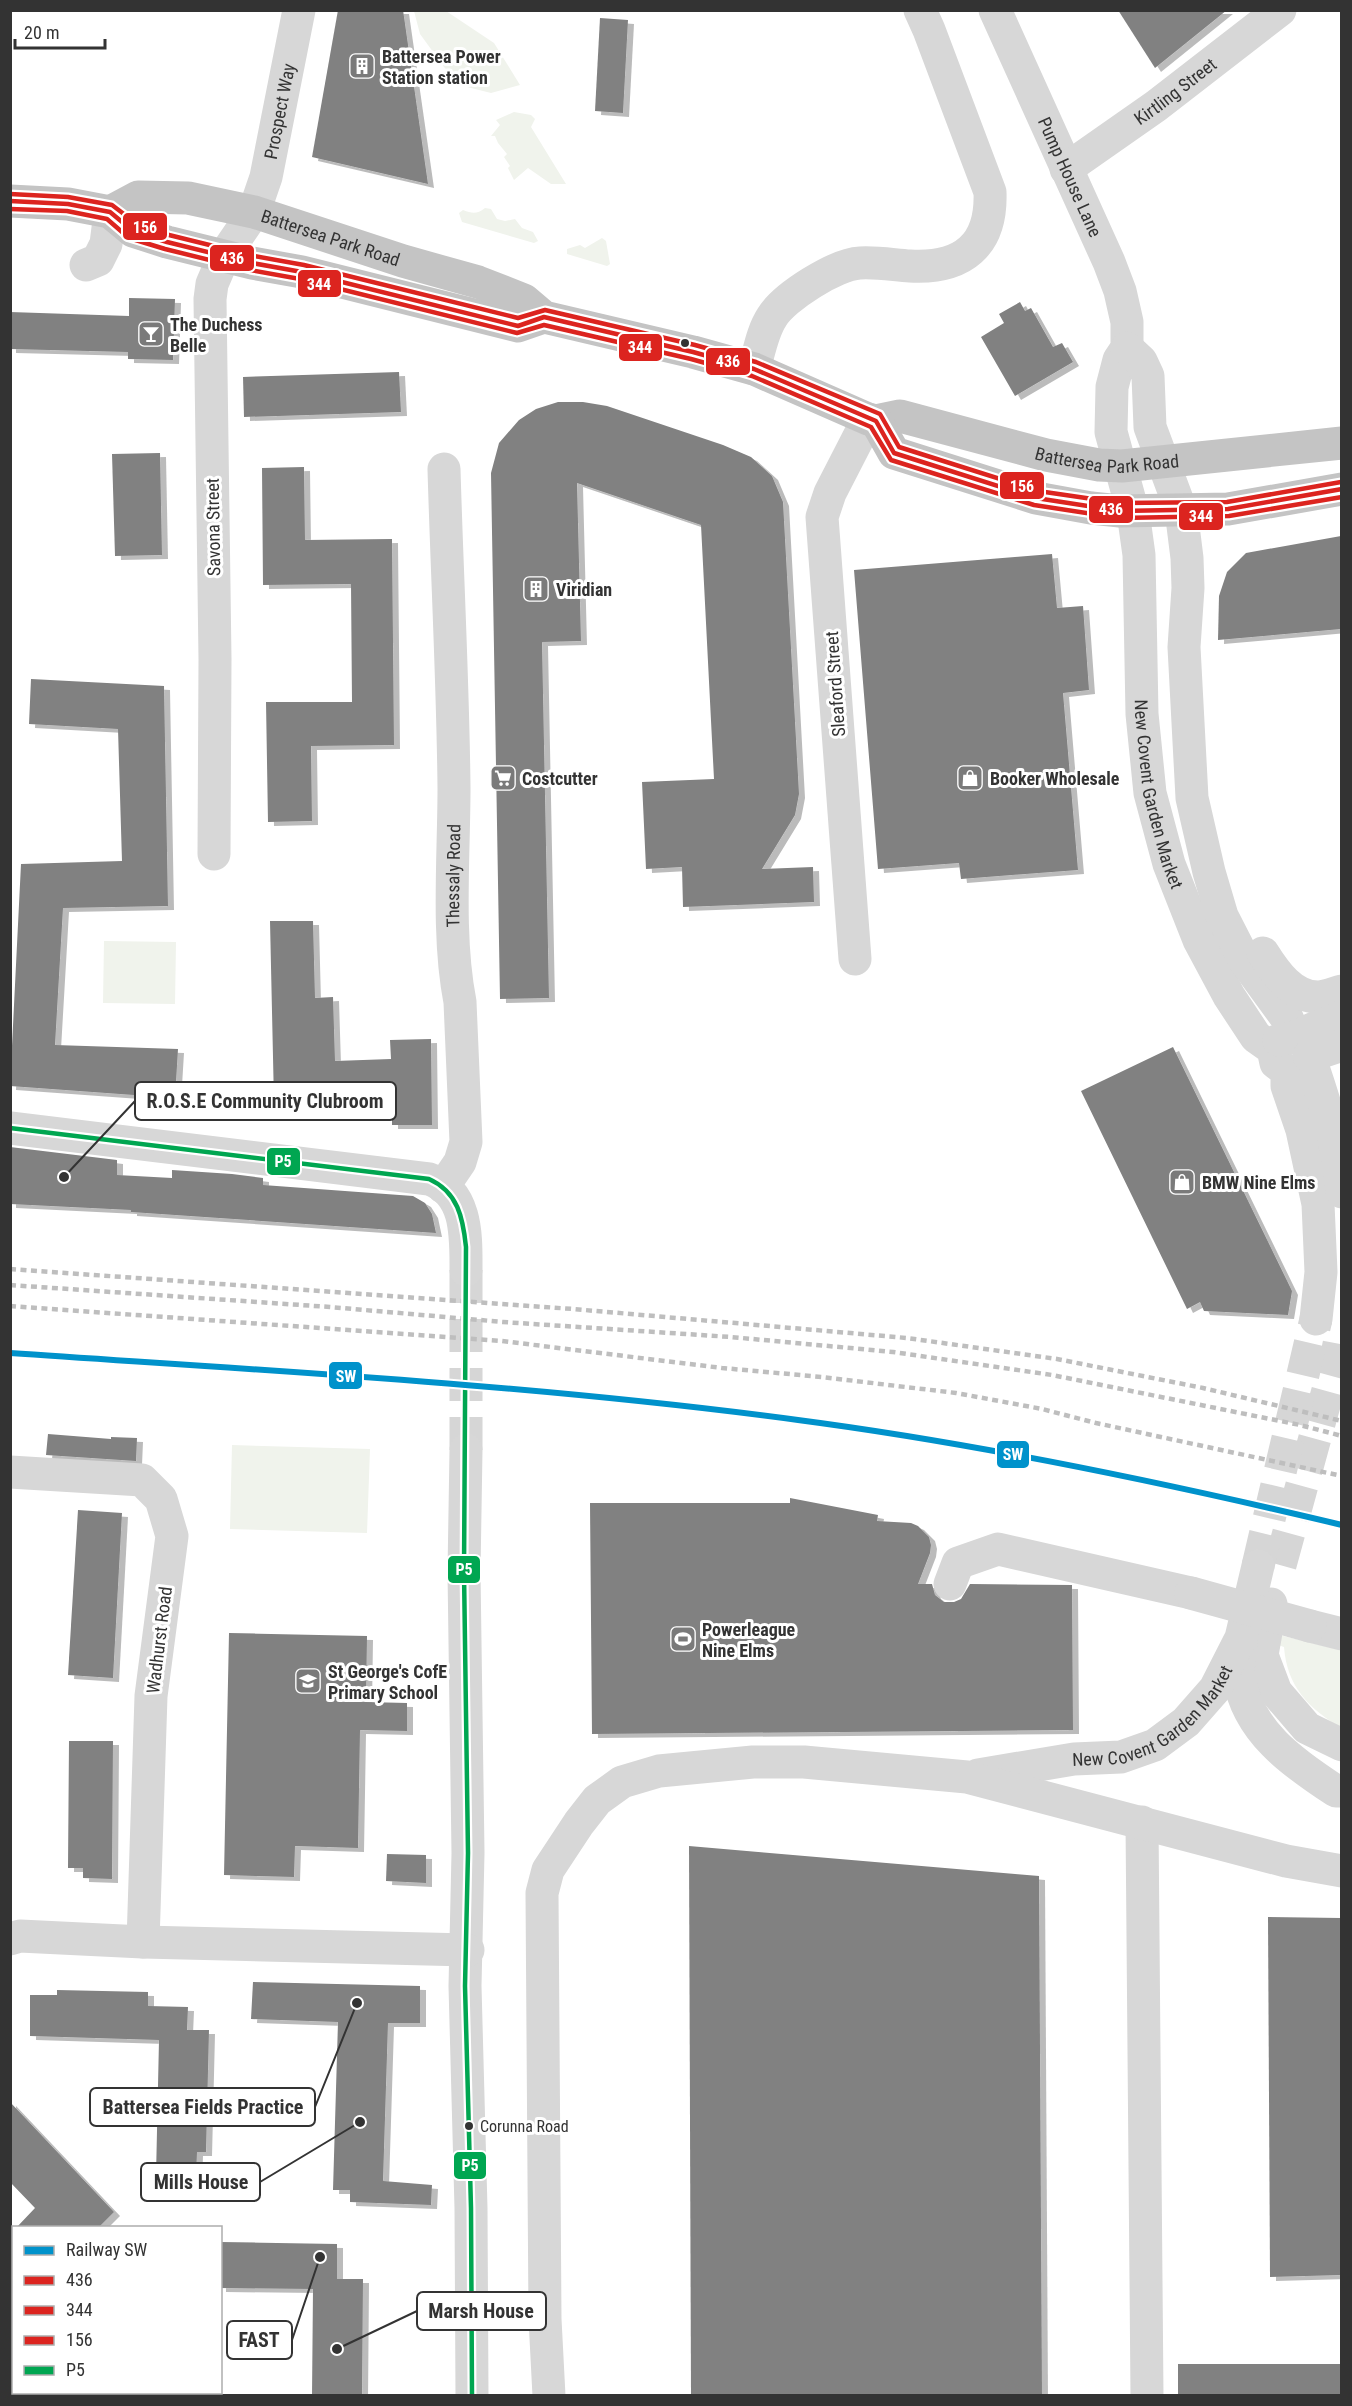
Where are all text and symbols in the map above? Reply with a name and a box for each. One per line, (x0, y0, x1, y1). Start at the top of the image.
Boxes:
scale bar (15, 12, 105, 50)
text: 20 m (24, 22, 59, 43)
place label: Battersea Power Station station (382, 46, 501, 88)
building icon: Battersea Power Station station (347, 51, 377, 81)
street label: Kirtling Street (1130, 53, 1220, 129)
street label: Prospect Way (259, 61, 299, 161)
street label: Pump House Lane (1034, 113, 1107, 240)
street label: Battersea Park Road (259, 205, 403, 270)
line badge: 156 (122, 212, 168, 241)
text: 156 (133, 218, 157, 237)
line badge: 436 (209, 244, 255, 272)
text: 436 (220, 249, 244, 268)
line badge: 344 (297, 269, 342, 298)
text: 344 (307, 275, 331, 294)
place label: The Duchess Belle (170, 314, 263, 356)
bar icon: The Duchess Belle (136, 319, 166, 349)
line badge: 344 (618, 333, 663, 362)
unlabelled marker (679, 337, 691, 349)
text: 344 (628, 338, 652, 357)
line badge: 436 (705, 347, 751, 376)
text: 436 (716, 352, 740, 371)
street label: Battersea Park Road (1033, 442, 1180, 477)
line badge: 156 (999, 471, 1045, 500)
text: 156 (1010, 477, 1034, 496)
street label: Savona Street (202, 478, 224, 576)
line badge: 436 (1088, 495, 1134, 524)
text: 436 (1099, 500, 1123, 519)
line badge: 344 (1178, 502, 1224, 531)
text: 344 (1189, 507, 1213, 526)
building icon: Viridian (521, 574, 551, 604)
place label: Viridian (556, 579, 612, 600)
street label: Sleaford Street (821, 630, 849, 738)
street label: New Covent Garden Market (1131, 699, 1188, 892)
supermarket icon: Costcutter (488, 763, 518, 793)
shop icon: Booker Wholesale (955, 763, 985, 793)
place label: Costcutter (522, 768, 598, 789)
place label: Booker Wholesale (990, 768, 1120, 789)
street label: Thessaly Road (442, 824, 464, 928)
callout: R.O.S.E Community Clubroom (135, 1082, 396, 1120)
text: R.O.S.E Community Clubroom (146, 1089, 384, 1113)
line badge: P5 (266, 1147, 301, 1176)
text: P5 (274, 1152, 292, 1171)
shop icon: BMW Nine Elms (1167, 1167, 1197, 1197)
place label: BMW Nine Elms (1202, 1172, 1315, 1193)
line badge: SW (328, 1361, 363, 1390)
text: SW (336, 1367, 356, 1386)
line badge: SW (996, 1440, 1030, 1469)
text: SW (1003, 1445, 1023, 1464)
line badge: P5 (447, 1555, 481, 1584)
text: P5 (455, 1560, 473, 1579)
street label: Wadhurst Road (142, 1585, 176, 1695)
place label: Powerleague Nine Elms (702, 1619, 796, 1661)
sports icon: Powerleague Nine Elms (668, 1624, 698, 1654)
place label: St George's CofE Primary School (328, 1661, 447, 1703)
street label: New Covent Garden Market (1072, 1661, 1236, 1770)
school or university icon: St George's CofE Primary School (293, 1666, 323, 1696)
callout: Battersea Fields Practice (90, 2088, 315, 2126)
text: Battersea Fields Practice (103, 2095, 303, 2119)
place label: Corunna Road (480, 2117, 569, 2136)
marker: Corunna Road (463, 2120, 475, 2132)
line badge: P5 (453, 2151, 487, 2180)
text: P5 (461, 2156, 479, 2175)
callout: Mills House (141, 2163, 260, 2201)
text: Mills House (154, 2170, 248, 2194)
legend (12, 2226, 222, 2394)
text: Railway SW (66, 2239, 148, 2260)
text: 436 (66, 2269, 93, 2290)
callout: Marsh House (417, 2292, 546, 2330)
text: 344 (66, 2299, 93, 2320)
text: Marsh House (428, 2299, 534, 2323)
callout: FAST (227, 2321, 292, 2359)
text: FAST (238, 2328, 280, 2352)
text: 156 (66, 2329, 93, 2350)
text: P5 (66, 2359, 85, 2380)

